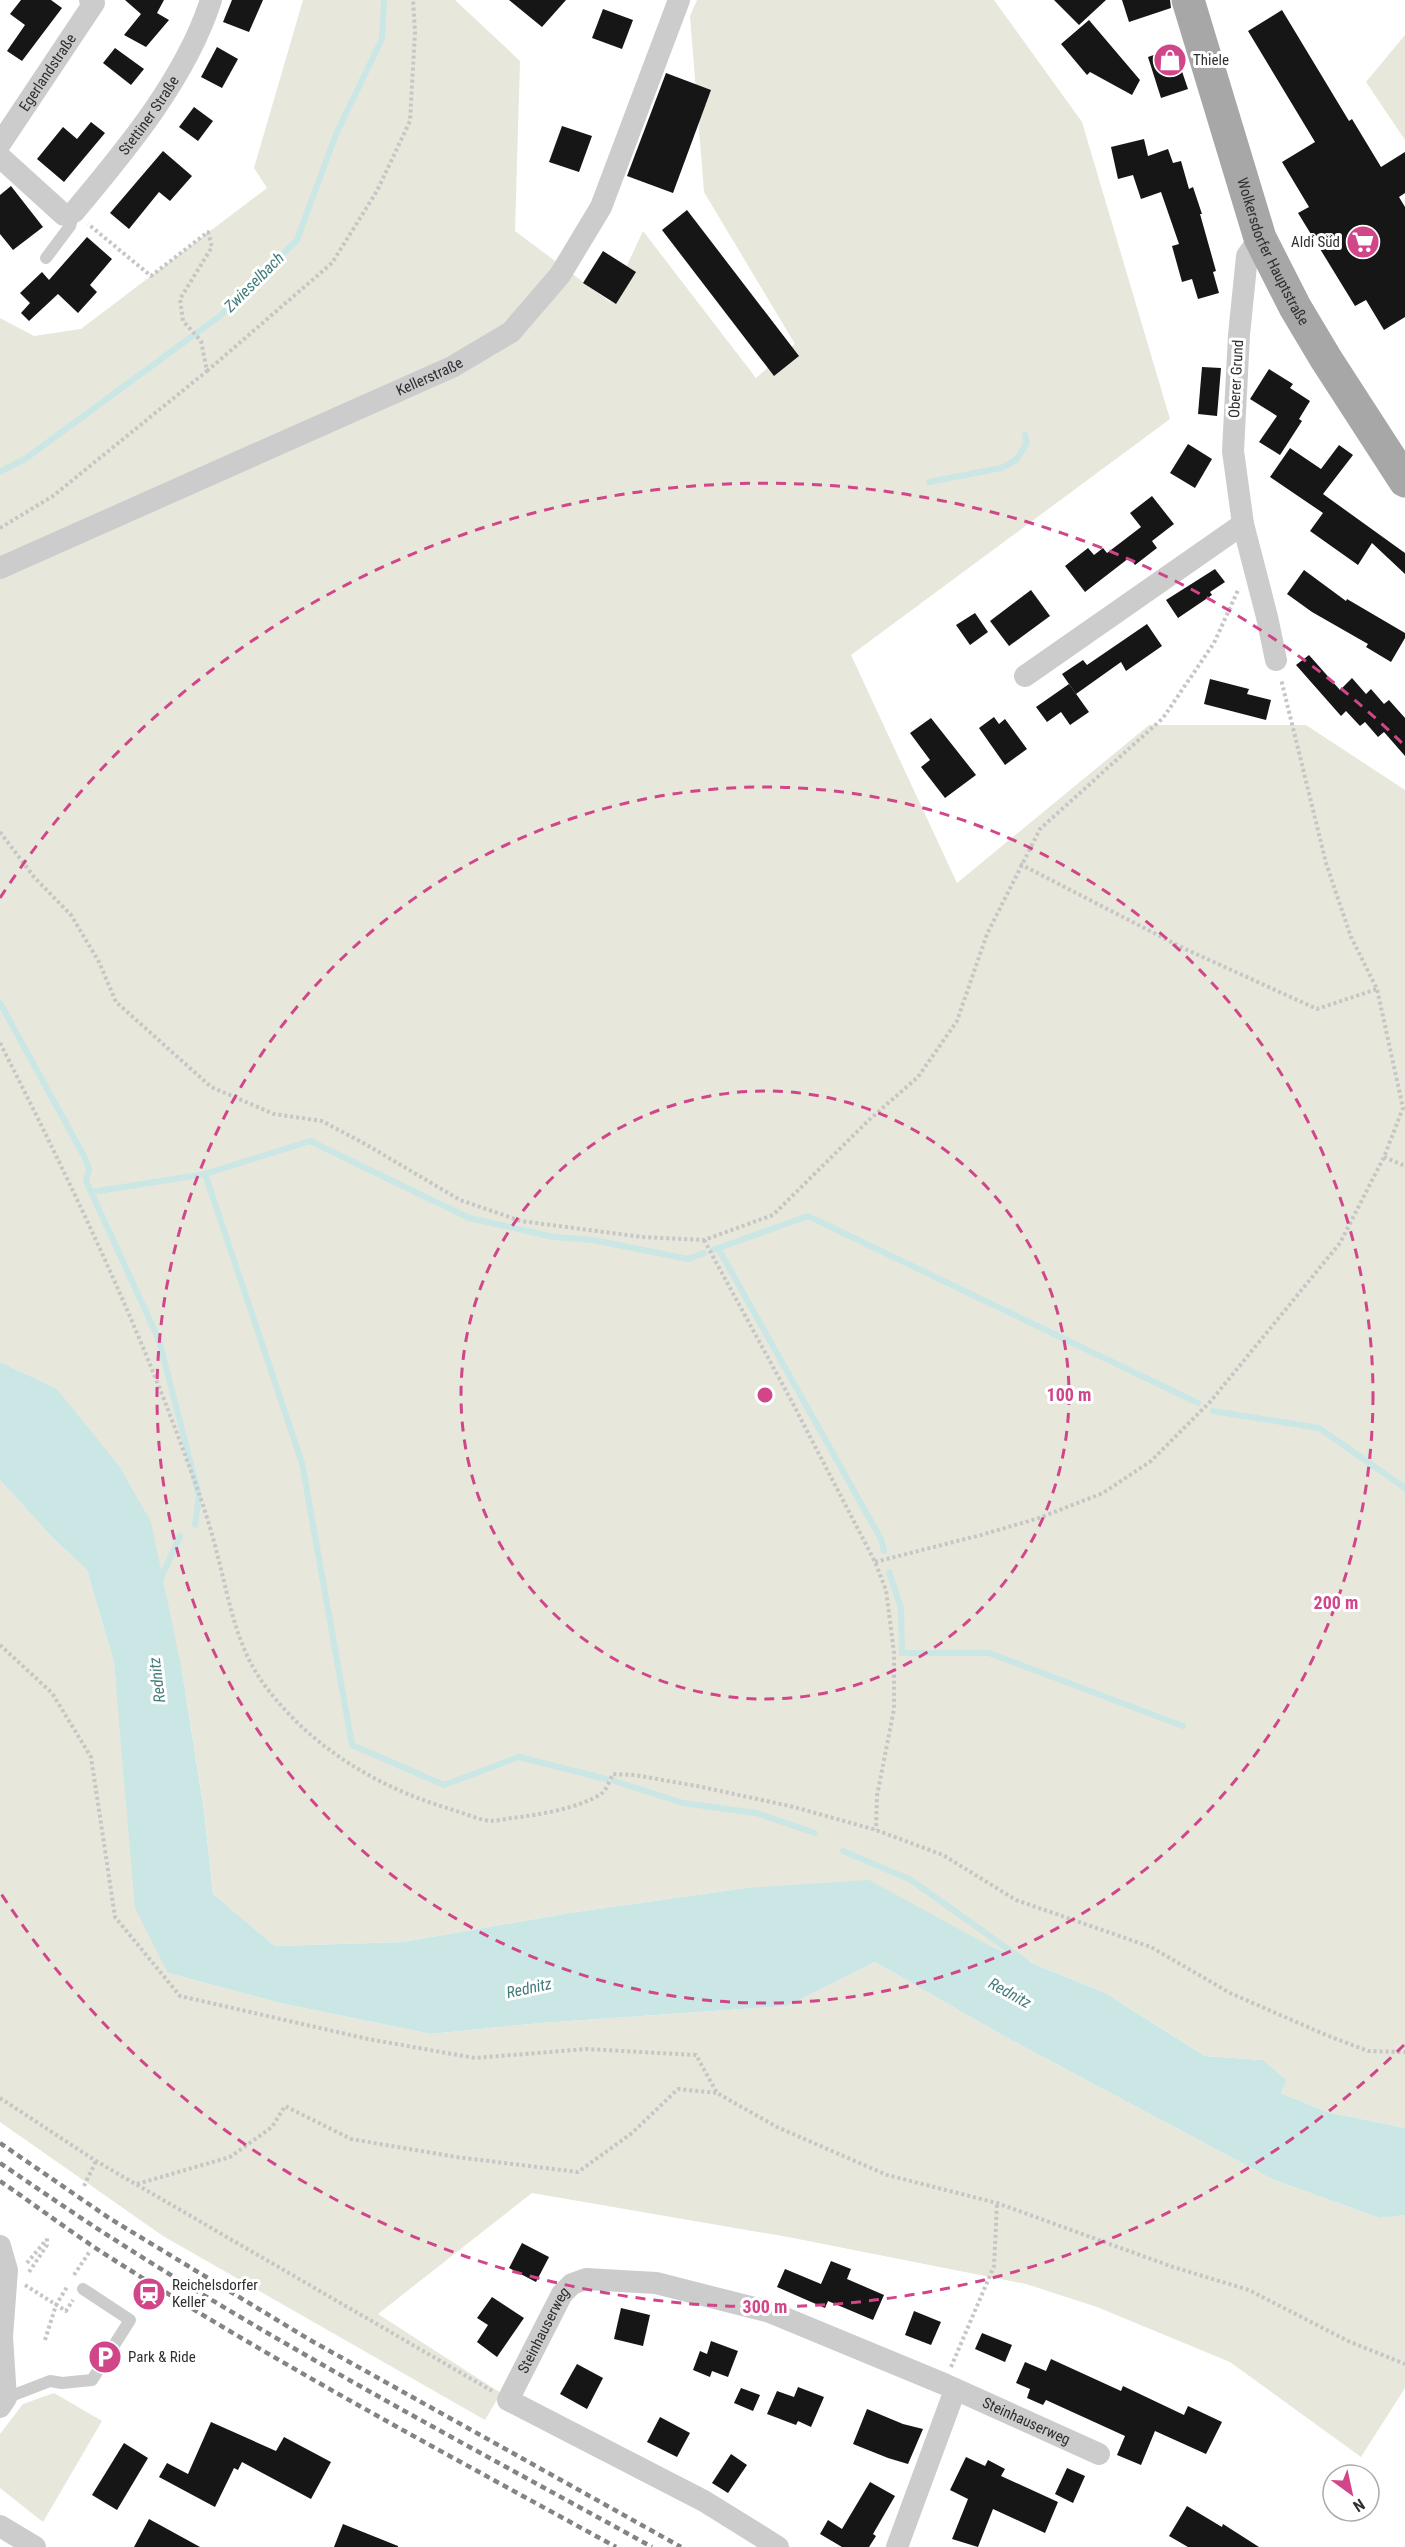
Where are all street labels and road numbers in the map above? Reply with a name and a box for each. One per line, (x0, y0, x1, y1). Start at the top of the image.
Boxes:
street label: Egerlandstraße (15, 30, 80, 115)
street label: Stettiner Straße (115, 73, 183, 159)
street label: Wolkersdorfer Hauptstraße (1233, 176, 1313, 329)
street label: Oberer Grund (1225, 339, 1247, 419)
street label: Kellerstraße (393, 354, 466, 400)
street label: Steinhauserweg (514, 2283, 573, 2376)
street label: Steinhauserweg (980, 2394, 1073, 2449)

